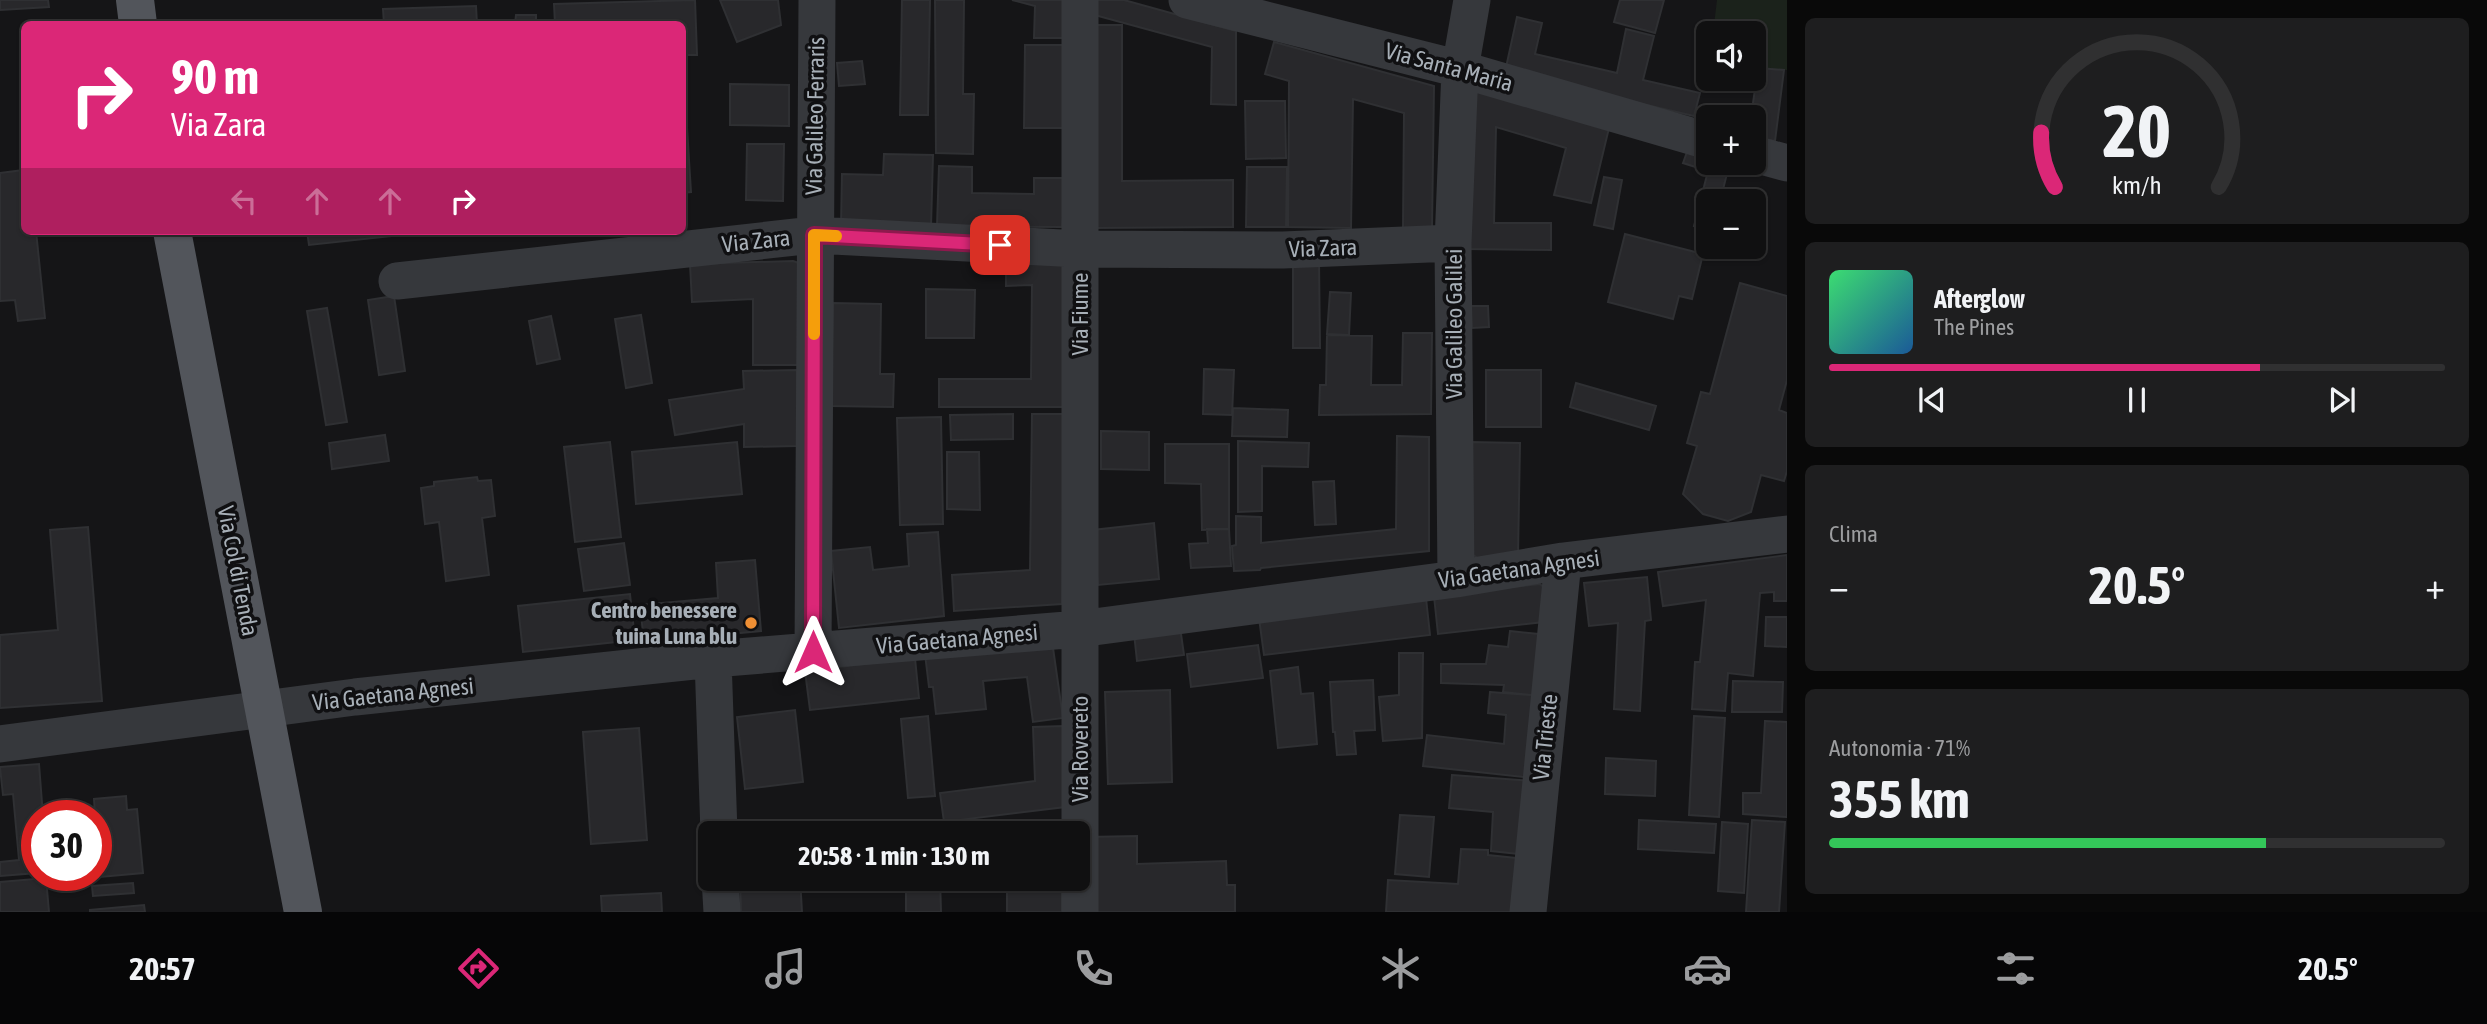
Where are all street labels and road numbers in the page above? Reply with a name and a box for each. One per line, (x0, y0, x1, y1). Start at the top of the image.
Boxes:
street label: Via Galileo Ferraris (801, 37, 829, 195)
street label: Via Santa Maria (1382, 37, 1516, 97)
street label: Via Zara (721, 224, 791, 258)
street label: Via Zara (1288, 234, 1358, 262)
street label: Via Galileo Galilei (1441, 249, 1467, 399)
street label: Via Fiume (1067, 272, 1093, 356)
street label: Via Col di Tenda (213, 504, 263, 638)
street label: Via Gaetana Agnesi (1437, 545, 1601, 593)
street label: Via Gaetana Agnesi (875, 619, 1039, 659)
street label: Via Gaetana Agnesi (311, 673, 475, 715)
street label: Via Trieste (1528, 693, 1562, 781)
street label: Via Rovereto (1067, 696, 1093, 802)

